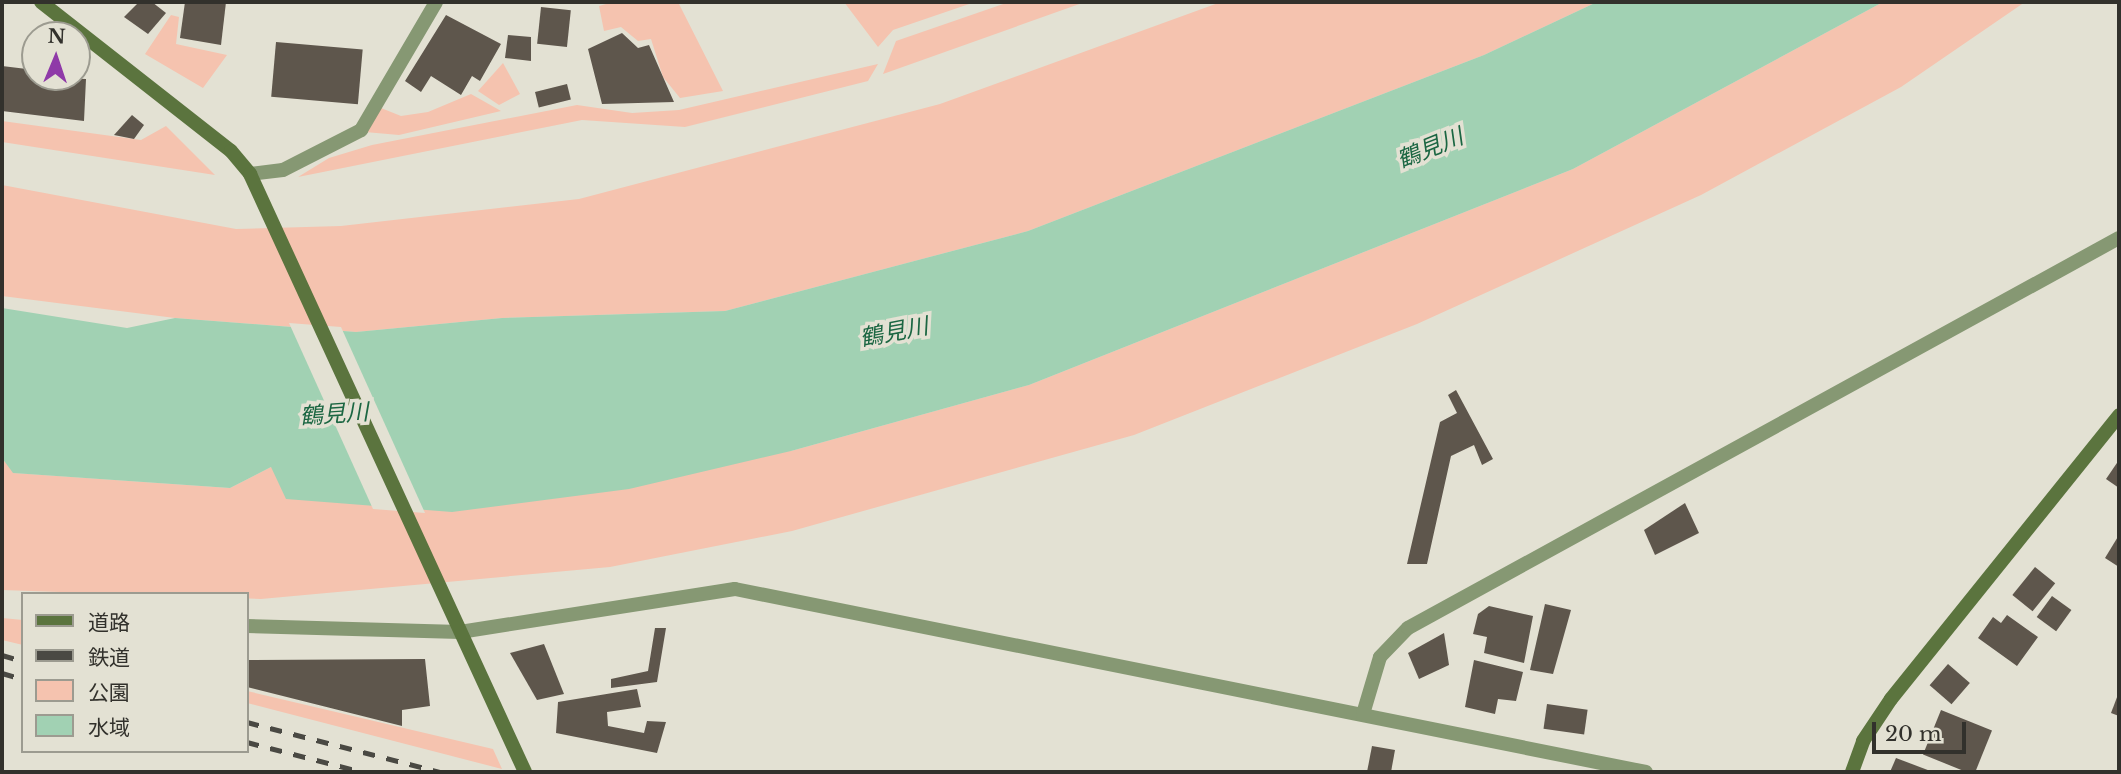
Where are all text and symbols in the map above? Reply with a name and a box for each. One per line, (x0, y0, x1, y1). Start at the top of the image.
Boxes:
north arrow (21, 21, 91, 91)
text: N (47, 25, 66, 48)
water label: 鶴見川 (1393, 122, 1467, 174)
water label: 鶴見川 (858, 312, 930, 352)
water label: 鶴見川 (299, 398, 369, 430)
legend (21, 592, 248, 753)
text: 道路 (88, 610, 130, 636)
text: 鉄道 (88, 645, 130, 671)
text: 公園 (88, 680, 130, 706)
scale bar (1876, 708, 1970, 752)
text: 水域 (88, 715, 130, 741)
text: 20 m (1885, 721, 1942, 747)

